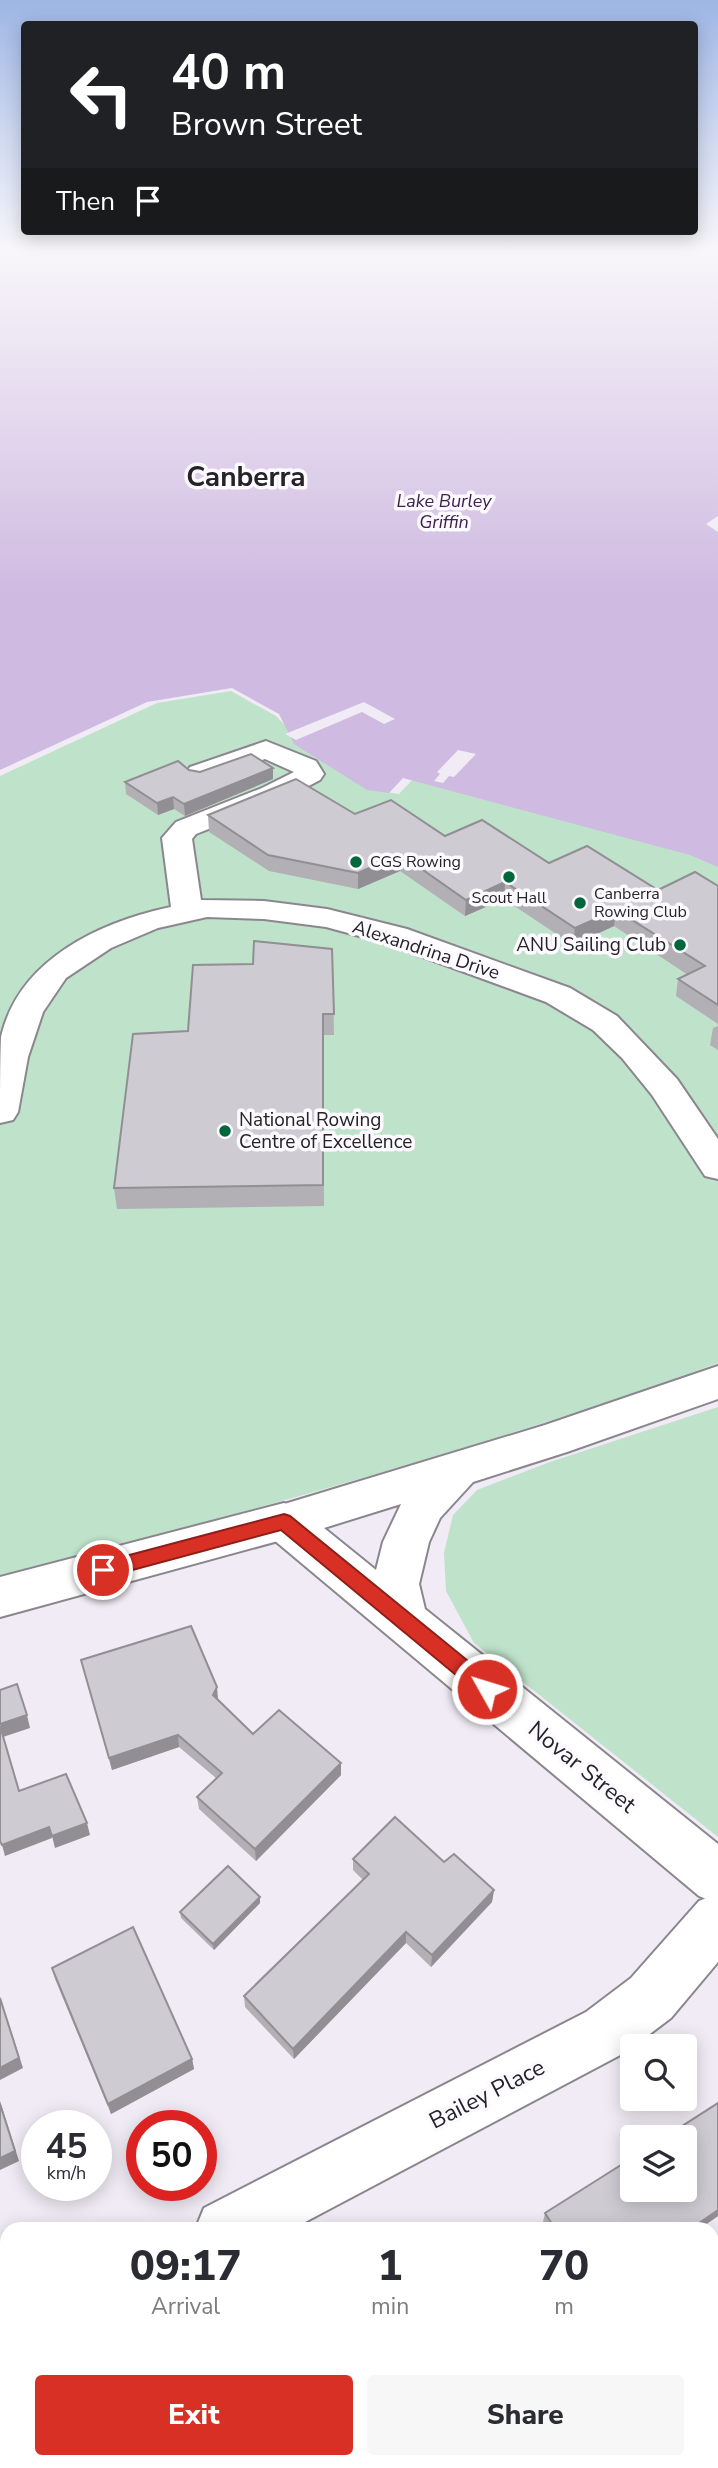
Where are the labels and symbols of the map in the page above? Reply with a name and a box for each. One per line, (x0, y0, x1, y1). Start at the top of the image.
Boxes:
district label: Canberra (186, 458, 306, 496)
water label: Lake Burley Griffin (397, 489, 492, 534)
place label: CGS Rowing (370, 851, 461, 873)
marker: CGS Rowing (348, 854, 364, 870)
marker: Scout Hall (501, 869, 517, 885)
place label: Canberra Rowing Club (594, 883, 687, 923)
place label: Scout Hall (472, 887, 547, 909)
marker: Canberra Rowing Club (572, 895, 588, 911)
street label: Alexandrina Drive (349, 914, 503, 986)
place label: ANU Sailing Club (516, 932, 666, 958)
marker: ANU Sailing Club (672, 937, 688, 953)
place label: National Rowing Centre of Excellence (239, 1107, 412, 1155)
marker: National Rowing Centre of Excellence (217, 1123, 233, 1139)
pin (73, 1540, 133, 1600)
position arrow (450, 1652, 524, 1726)
street label: Novar Street (522, 1714, 643, 1821)
street label: Bailey Place (424, 2052, 550, 2136)
speed limit sign: 50 (126, 2110, 217, 2201)

